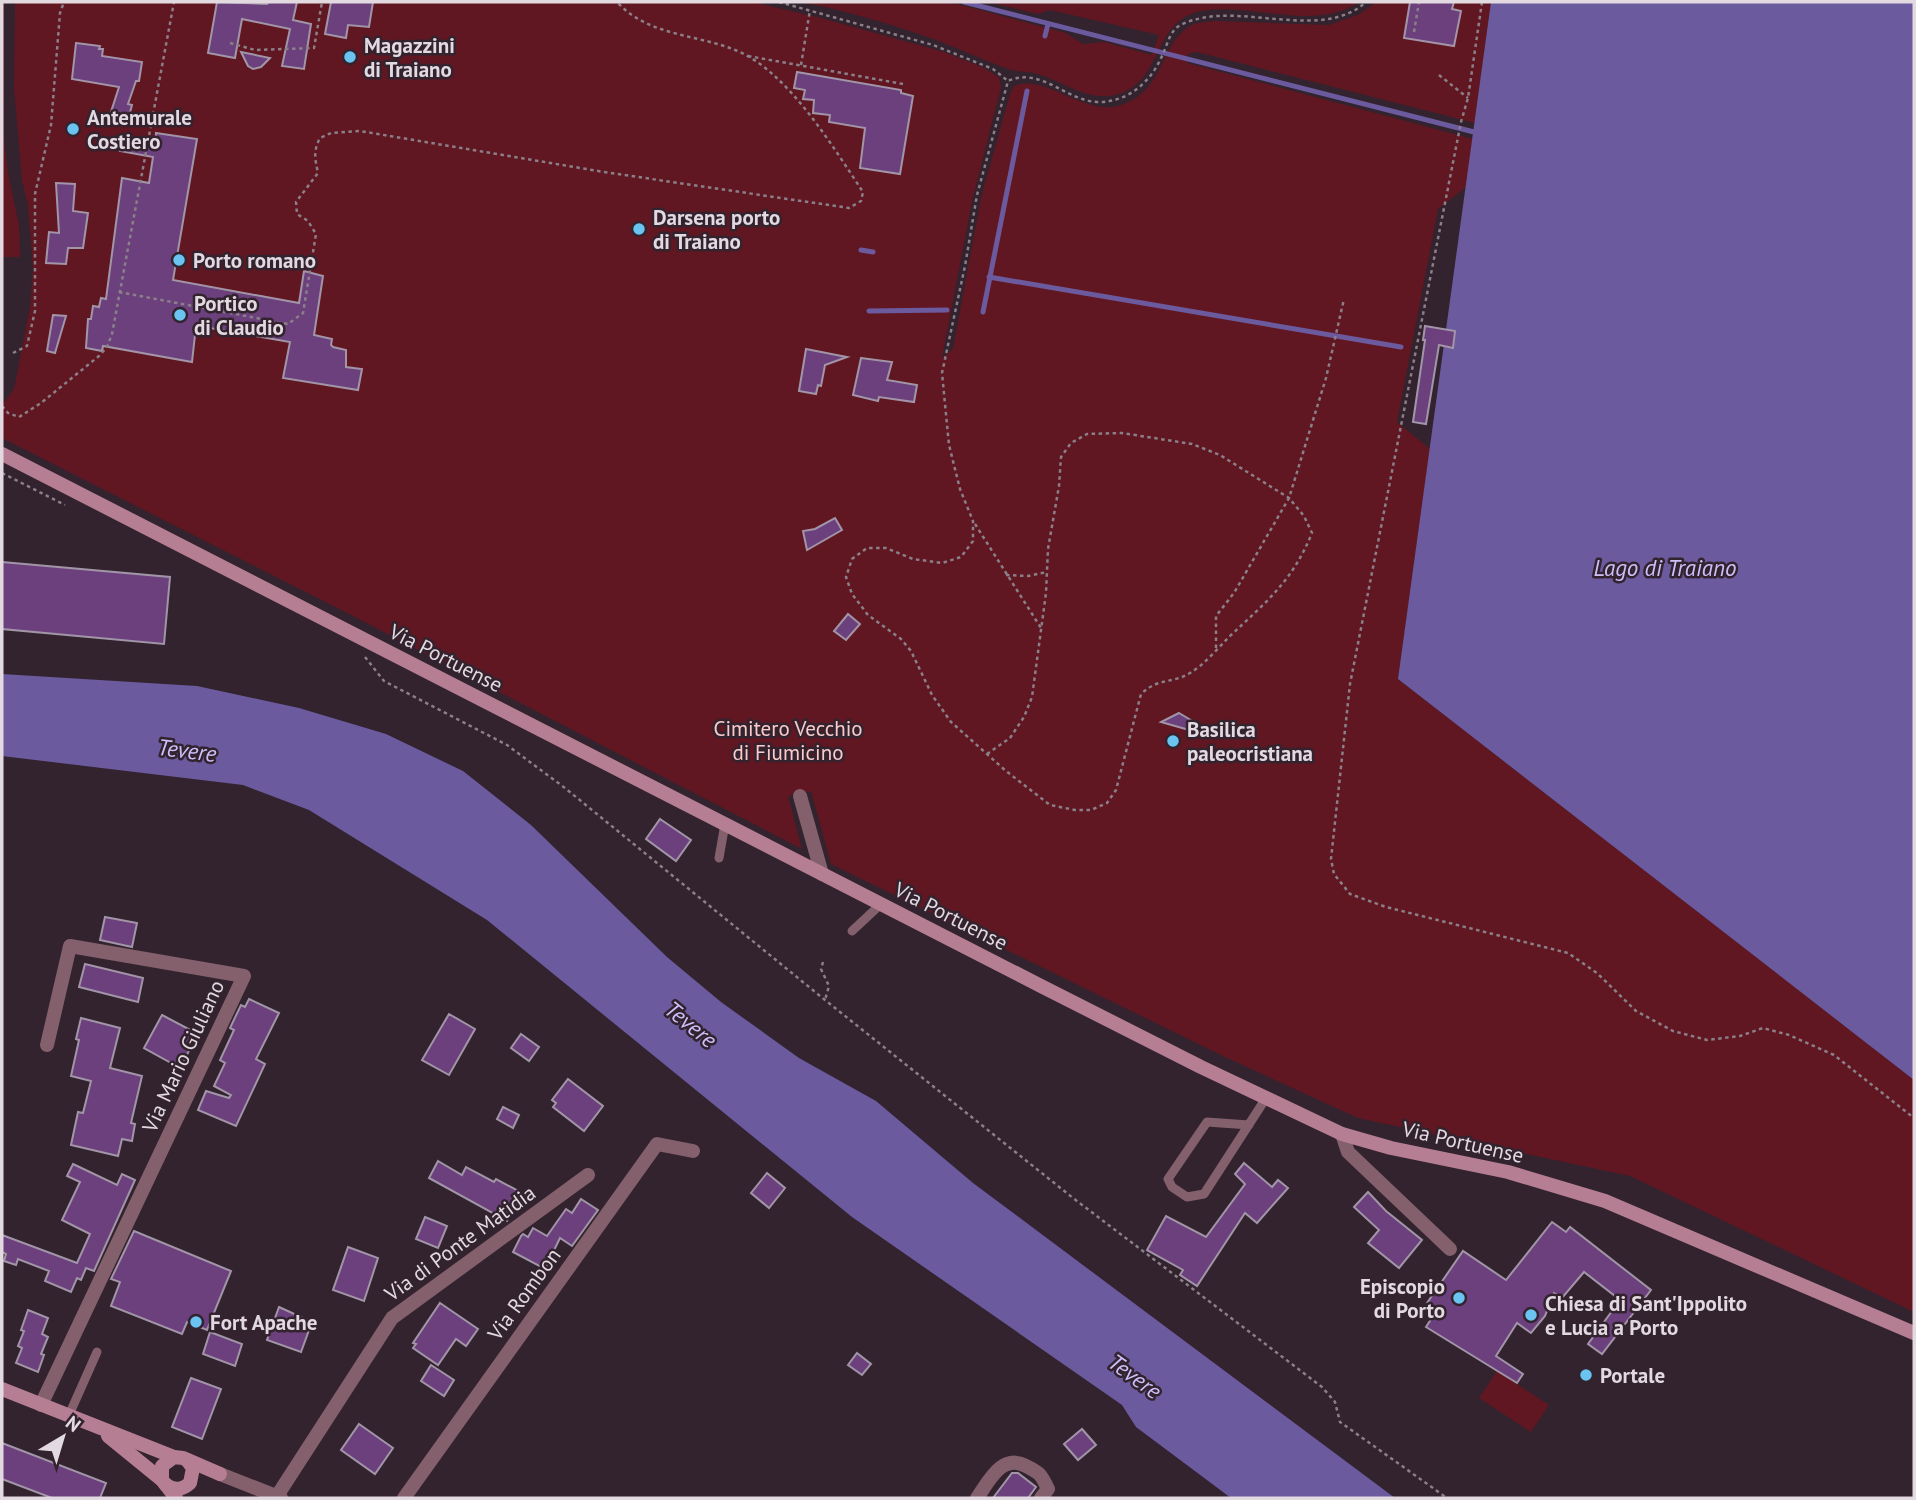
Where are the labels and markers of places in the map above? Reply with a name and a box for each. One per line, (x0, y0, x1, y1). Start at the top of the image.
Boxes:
place label: Magazzini di Traiano (364, 32, 455, 83)
marker: Magazzini di Traiano (342, 49, 358, 65)
place label: Antemurale Costiero (87, 104, 192, 155)
marker: Antemurale Costiero (65, 121, 81, 137)
place label: Darsena porto di Traiano (653, 204, 780, 255)
marker: Darsena porto di Traiano (631, 221, 647, 237)
place label: Porto romano (193, 247, 316, 274)
marker: Porto romano (171, 252, 187, 268)
place label: Portico di Claudio (194, 290, 284, 341)
marker: Portico di Claudio (172, 307, 188, 323)
place label: Basilica paleocristiana (1187, 716, 1313, 767)
marker: Basilica paleocristiana (1165, 733, 1181, 749)
place label: Episcopio di Porto (1360, 1273, 1445, 1324)
marker: Episcopio di Porto (1451, 1290, 1467, 1306)
place label: Chiesa di Sant'Ippolito e Lucia a Porto (1545, 1290, 1747, 1341)
marker: Chiesa di Sant'Ippolito e Lucia a Porto (1523, 1307, 1539, 1323)
place label: Fort Apache (210, 1309, 317, 1336)
marker: Fort Apache (188, 1314, 204, 1330)
place label: Portale (1600, 1362, 1665, 1389)
marker: Portale (1578, 1367, 1594, 1383)

